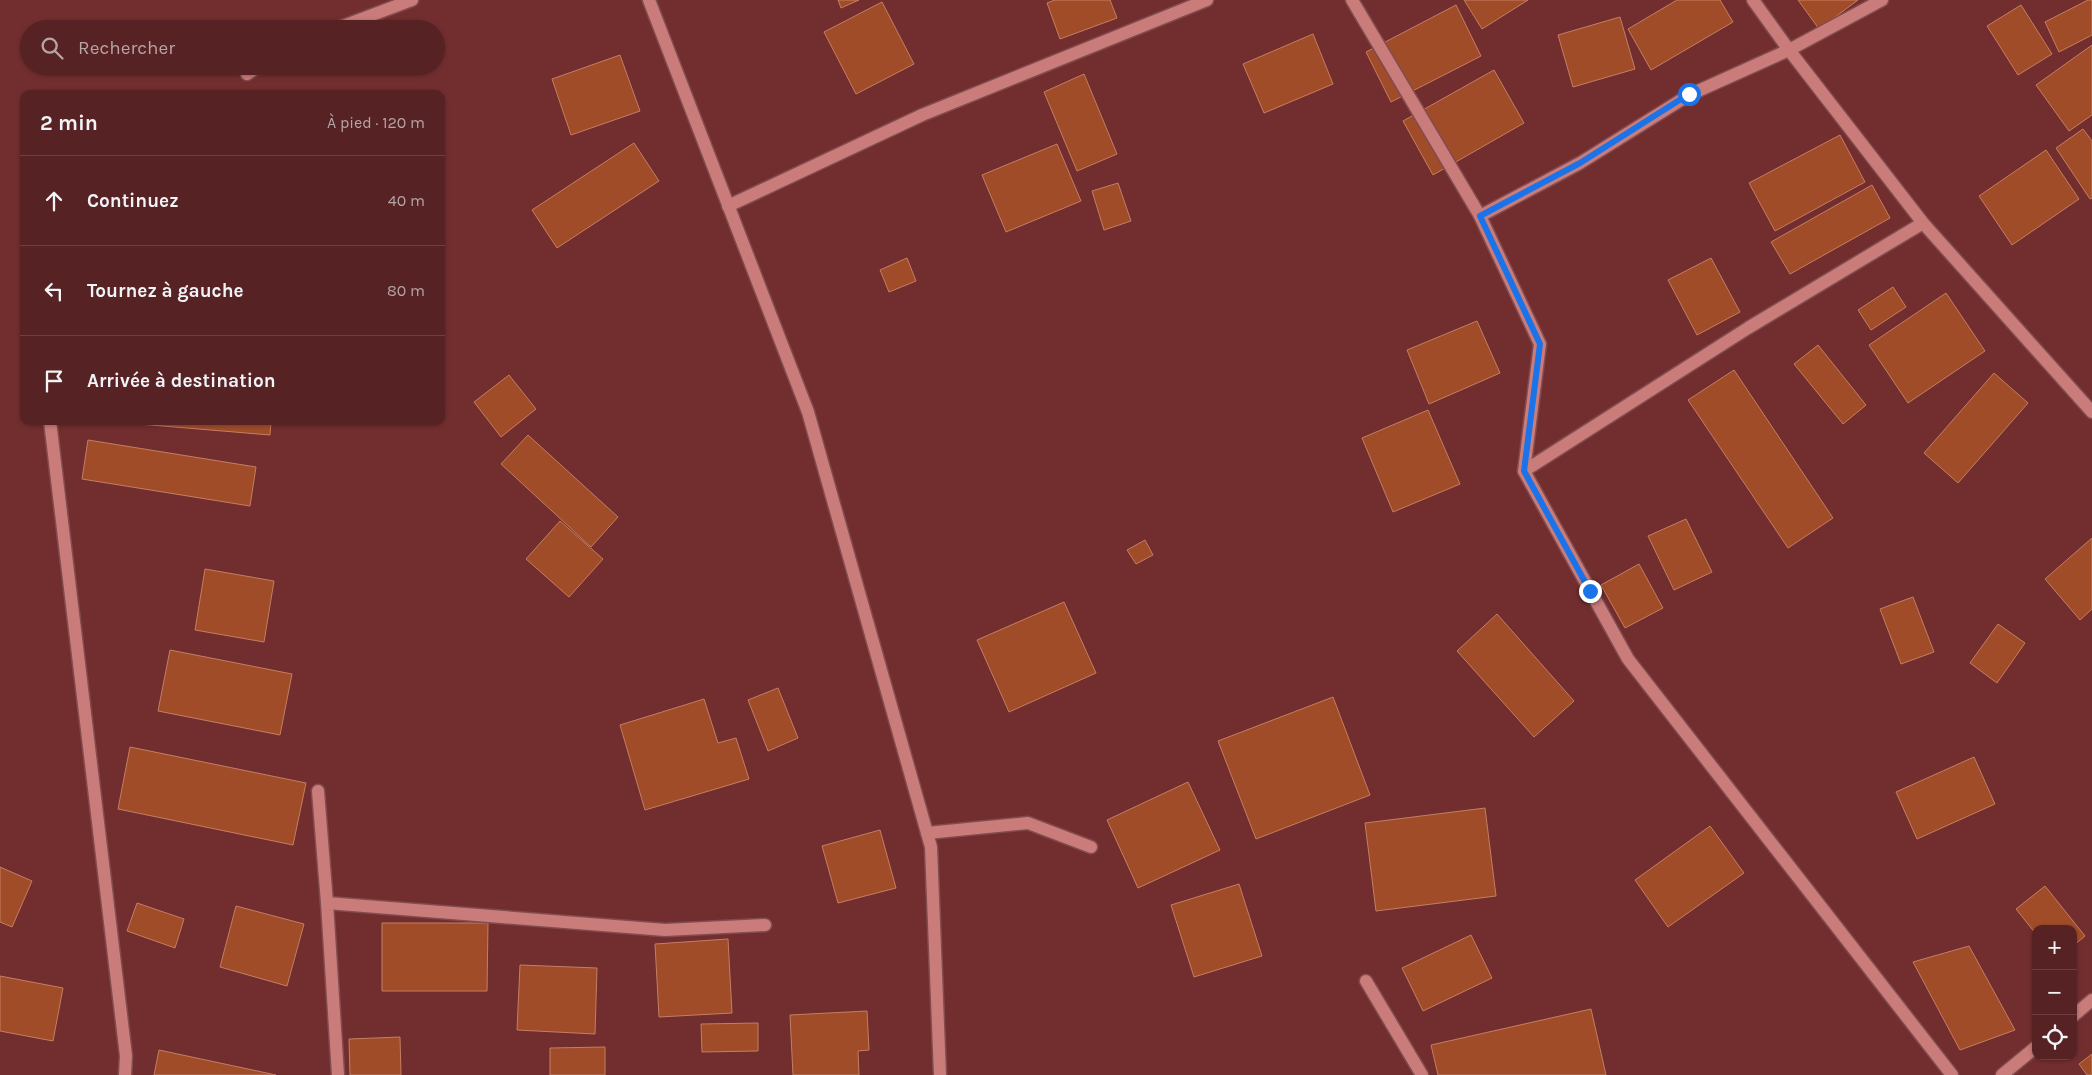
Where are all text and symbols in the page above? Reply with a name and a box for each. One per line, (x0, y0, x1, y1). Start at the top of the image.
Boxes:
search box (20, 20, 445, 75)
icon: search (38, 34, 66, 62)
text: Rechercher (78, 37, 175, 59)
route start (1678, 83, 1701, 106)
text: 2 min (40, 111, 98, 135)
text: À pied · 120 m (327, 113, 425, 132)
icon: ahead (40, 187, 68, 215)
text: Continuez (87, 190, 179, 212)
text: 40 m (388, 191, 425, 210)
icon: left (40, 277, 68, 305)
text: Tournez à gauche (87, 280, 244, 302)
text: 80 m (387, 281, 425, 300)
icon: arrive (40, 367, 68, 395)
text: Arrivée à destination (87, 370, 276, 392)
route end (1579, 580, 1602, 603)
map controls (2032, 925, 2077, 1060)
button: + (2032, 925, 2077, 970)
button: − (2032, 970, 2077, 1015)
button: locate (2032, 1015, 2077, 1060)

